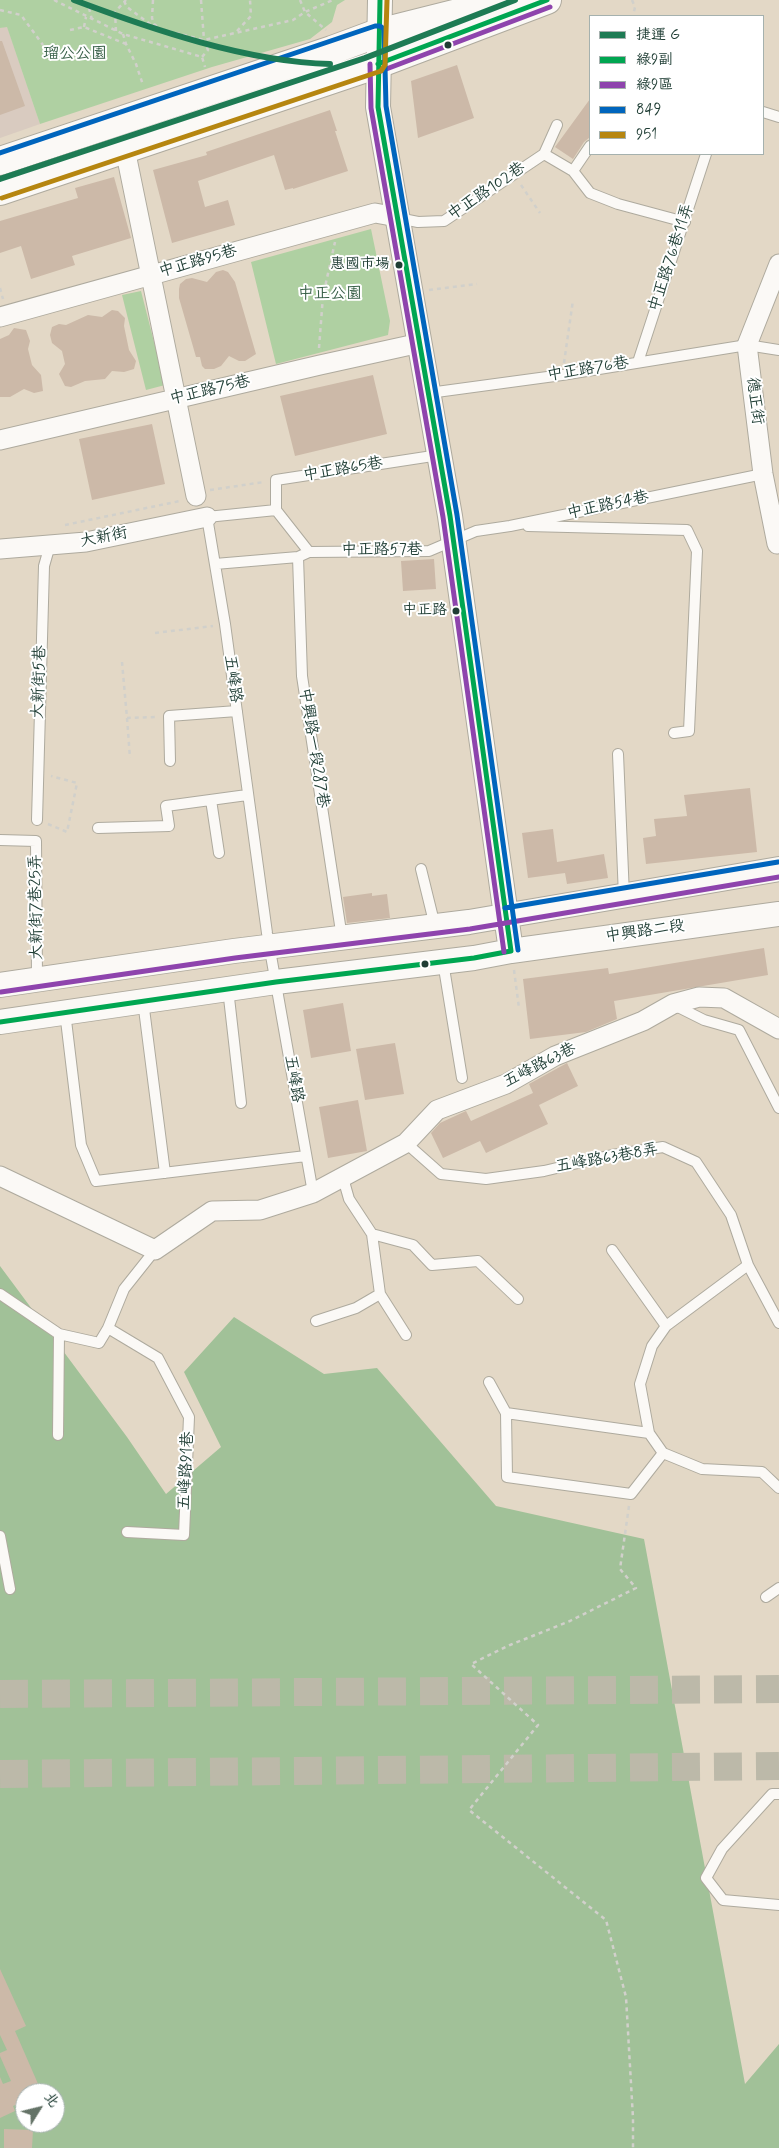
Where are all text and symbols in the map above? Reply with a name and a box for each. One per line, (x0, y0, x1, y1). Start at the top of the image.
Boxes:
legend (589, 15, 764, 155)
text: 捷運 G (636, 25, 680, 45)
unlabelled marker (443, 40, 453, 50)
park label: 瑠公公園 (43, 45, 107, 65)
text: 綠9副 (636, 50, 673, 70)
text: 綠9區 (636, 75, 673, 95)
text: 849 (636, 100, 661, 120)
text: 951 (636, 125, 657, 145)
street label: 中正路102巷 (444, 159, 530, 225)
street label: 中正路76巷11弄 (645, 201, 699, 315)
street label: 中正路95巷 (157, 242, 239, 282)
place label: 惠國市場 (330, 256, 390, 274)
marker: 惠國市場 (394, 260, 404, 270)
park label: 中正公園 (298, 285, 362, 305)
street label: 中正路76巷 (546, 354, 630, 386)
street label: 中正路75巷 (168, 372, 252, 410)
street label: 德正街 (742, 376, 766, 426)
street label: 中正路65巷 (302, 454, 384, 486)
street label: 中正路54巷 (565, 488, 651, 524)
street label: 大新街 (79, 524, 129, 552)
street label: 中正路57巷 (341, 541, 423, 561)
place label: 中正路 (402, 602, 447, 620)
marker: 中正路 (451, 606, 461, 616)
street label: 大新街5巷 (29, 645, 51, 719)
street label: 五峰路 (219, 654, 245, 704)
street label: 中興路一段287巷 (294, 686, 332, 810)
street label: 大新街7巷25弄 (26, 854, 48, 960)
street label: 中興路二段 (604, 917, 686, 947)
unlabelled marker (420, 959, 430, 969)
street label: 五峰路63巷 (500, 1040, 580, 1092)
street label: 五峰路 (279, 1054, 307, 1104)
street label: 五峰路63巷8弄 (554, 1141, 660, 1177)
street label: 五峰路91巷 (175, 1431, 199, 1511)
north arrow (15, 2083, 65, 2133)
text: 北 (40, 2089, 63, 2111)

